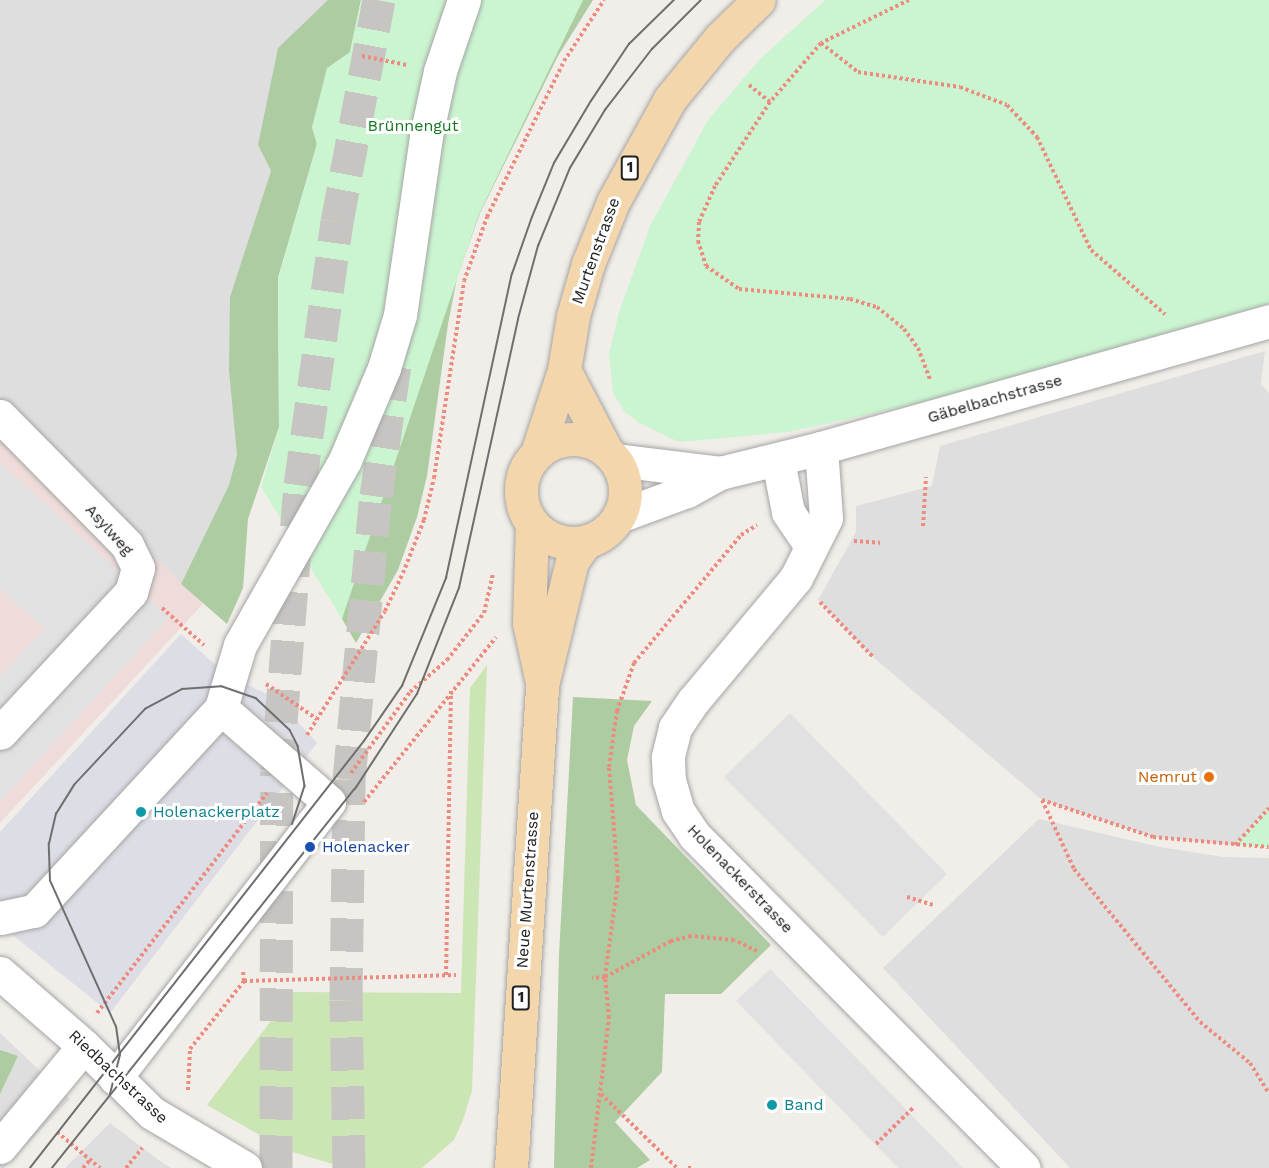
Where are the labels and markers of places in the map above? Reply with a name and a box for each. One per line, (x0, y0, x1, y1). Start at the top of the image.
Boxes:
place label: Nemrut (1138, 767, 1197, 787)
marker: Nemrut (1202, 770, 1216, 784)
place label: Holenackerplatz (153, 802, 280, 822)
marker: Holenackerplatz (134, 805, 148, 819)
place label: Holenacker (322, 837, 410, 857)
marker: Holenacker (303, 840, 317, 854)
place label: Band (784, 1095, 823, 1115)
marker: Band (765, 1098, 779, 1112)

